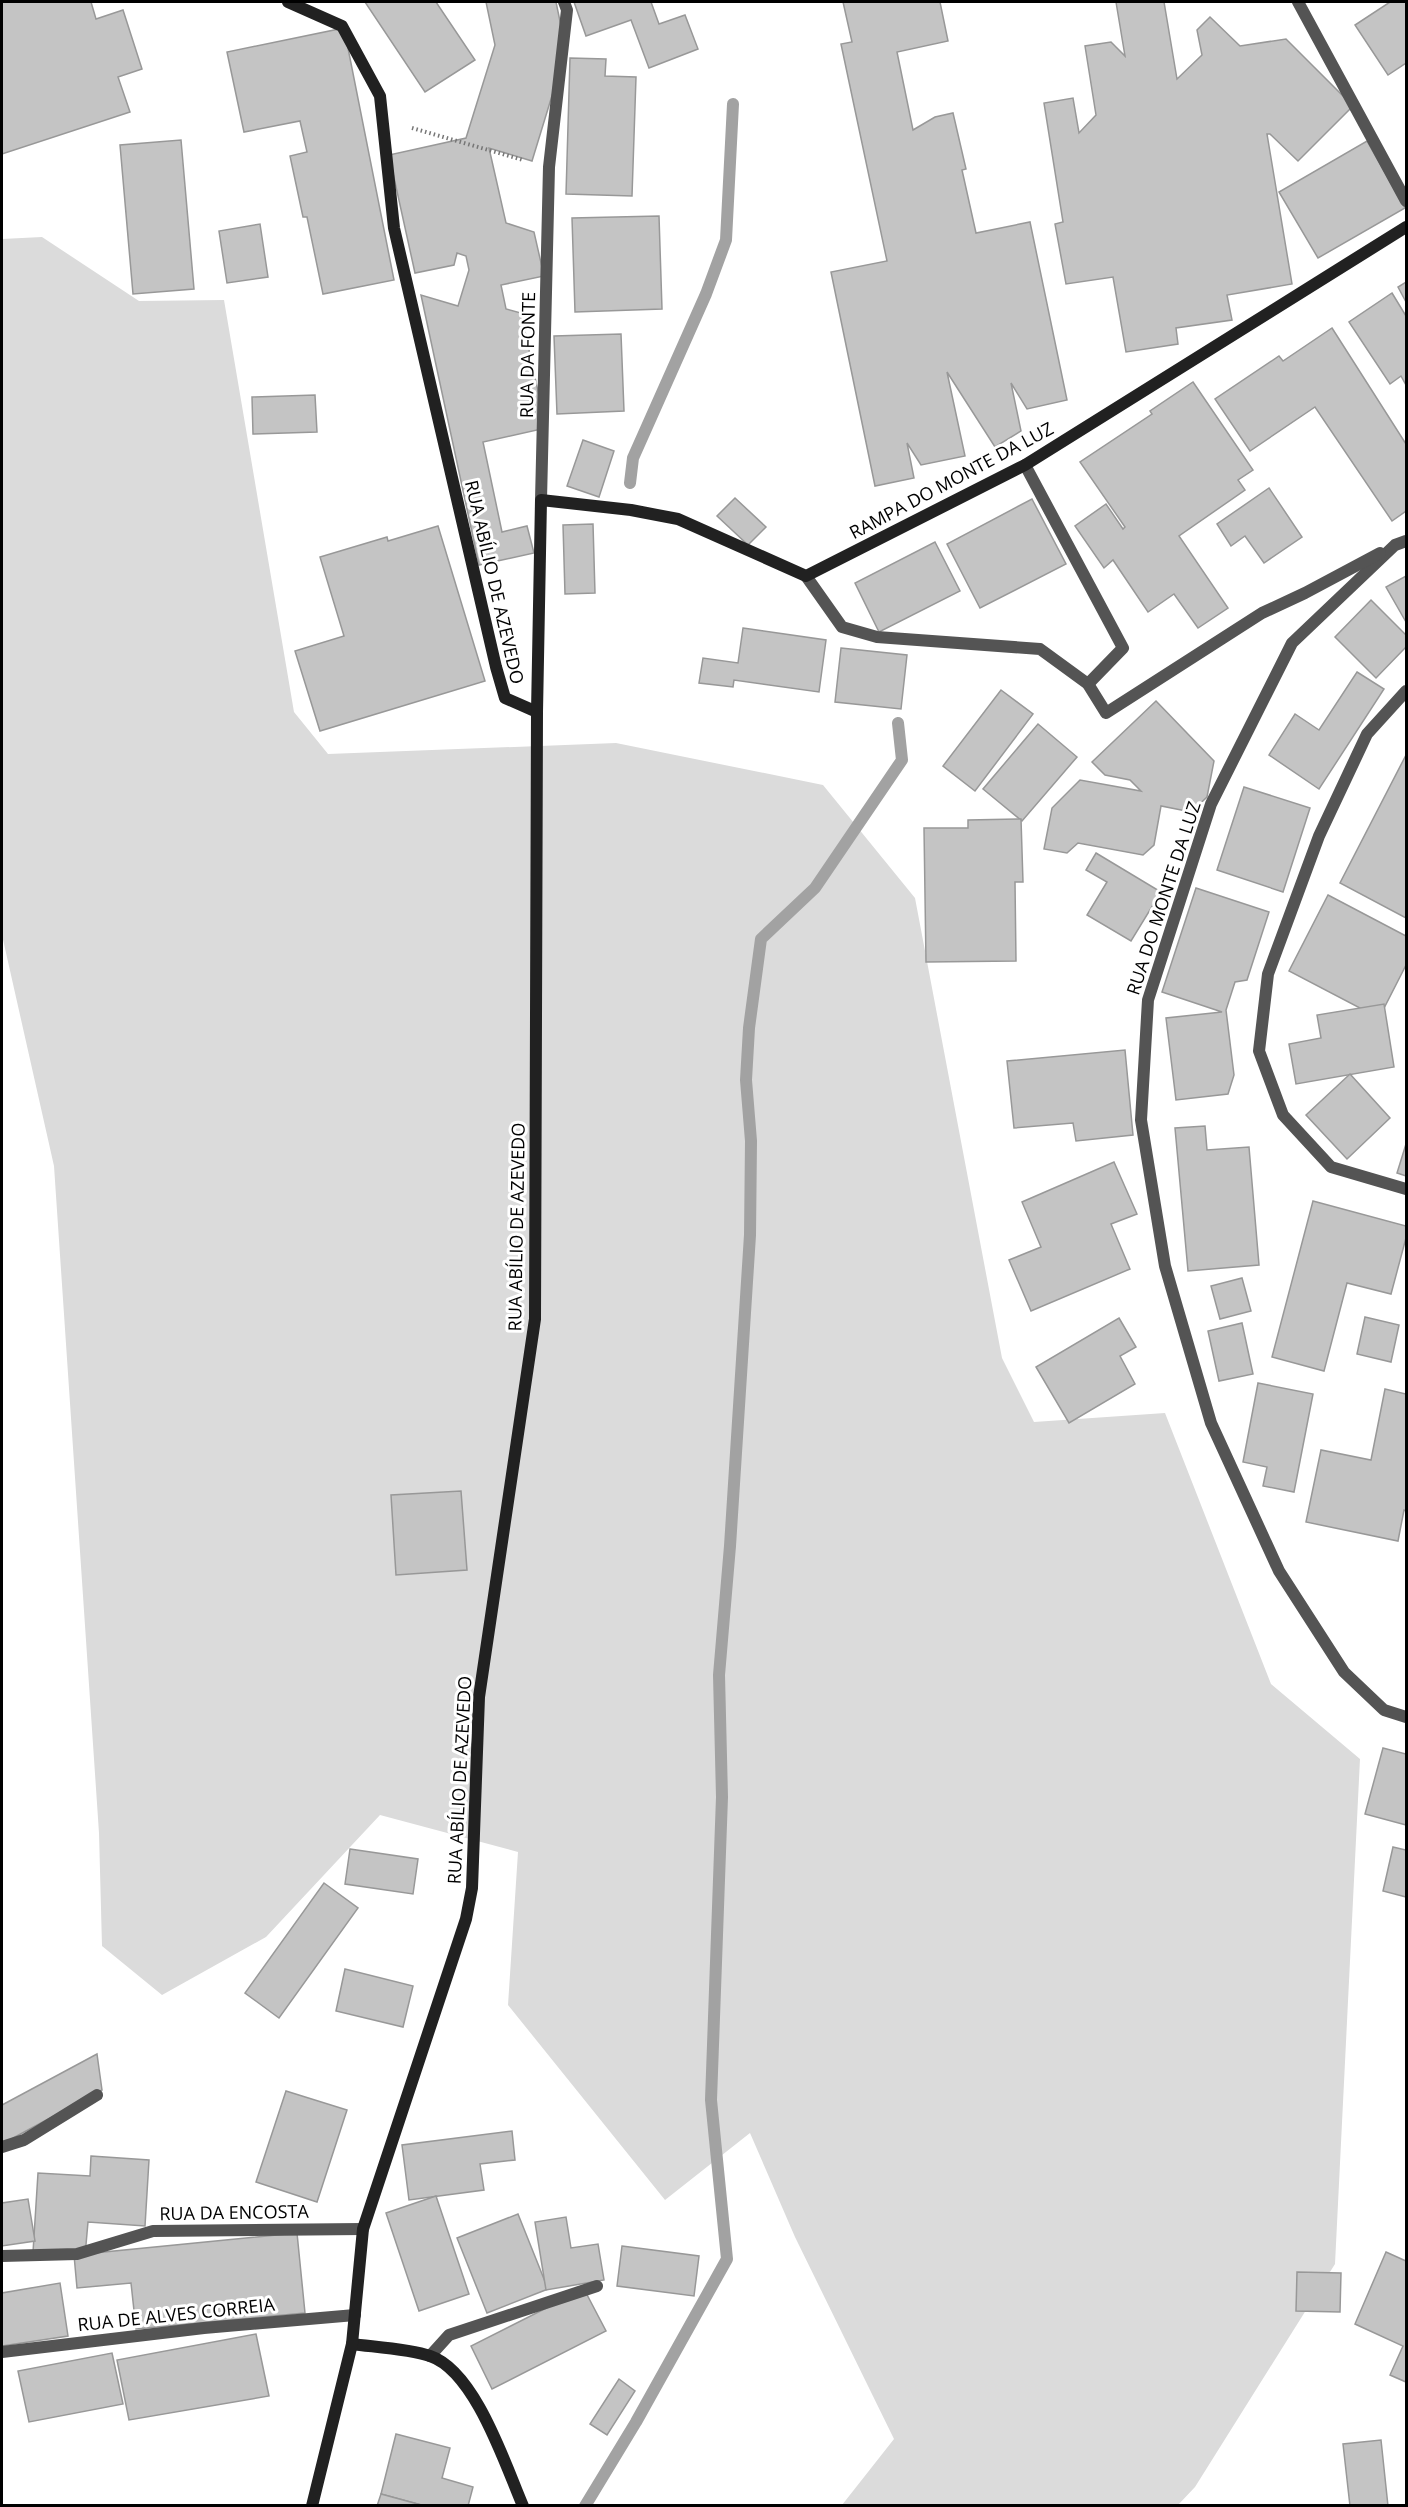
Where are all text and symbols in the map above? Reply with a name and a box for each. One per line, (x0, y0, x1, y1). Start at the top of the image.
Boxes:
street label: RUA DA FONTE (514, 292, 540, 418)
street label: RAMPA DO MONTE DA LUZ (845, 416, 1057, 544)
street label: RUA ABÍLIO DE AZEVEDO (460, 478, 530, 686)
street label: RUA DO MONTE DA LUZ (1120, 798, 1206, 998)
street label: RUA ABÍLIO DE AZEVEDO (502, 1122, 530, 1332)
street label: RUA ABÍLIO DE AZEVEDO (442, 1675, 476, 1885)
street label: RUA DA ENCOSTA (159, 2199, 310, 2225)
street label: RUA DE ALVES CORREIA (76, 2292, 276, 2336)

